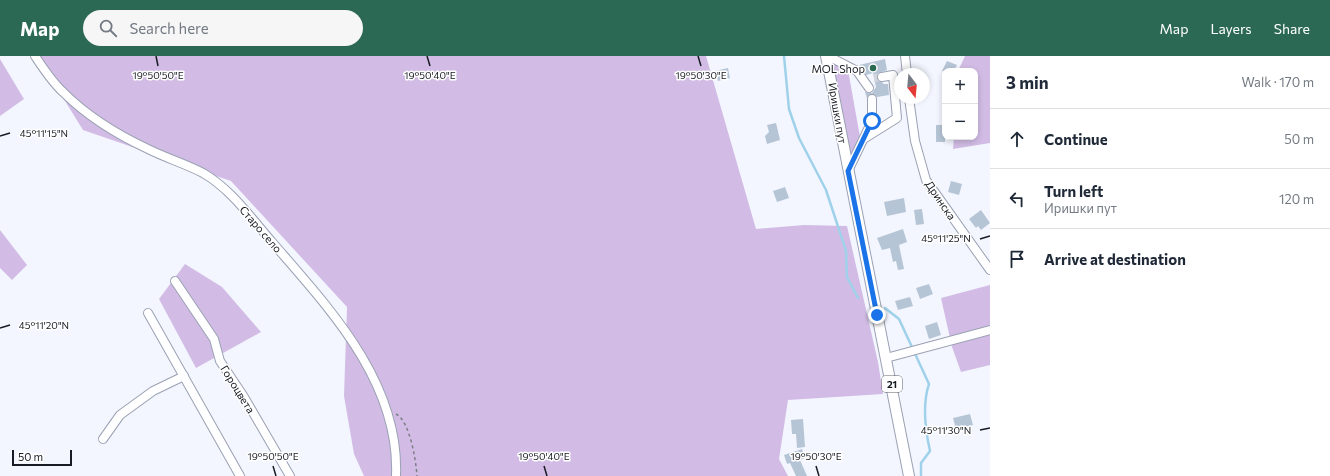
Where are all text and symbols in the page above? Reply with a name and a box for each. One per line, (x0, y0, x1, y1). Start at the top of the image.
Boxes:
search box (83, 10, 363, 46)
text: Map (20, 17, 59, 40)
icon: search (97, 17, 119, 39)
text: Search here (129, 19, 209, 37)
text: Map (1160, 20, 1188, 37)
text: Layers (1210, 20, 1252, 37)
text: Share (1274, 20, 1310, 37)
place label: MOL Shop (811, 62, 865, 75)
marker: MOL Shop (868, 63, 878, 73)
north arrow (894, 68, 930, 104)
map controls (942, 68, 978, 140)
button: + (942, 68, 978, 104)
text: 19°50'50"E (132, 69, 184, 81)
text: 19°50'40"E (404, 69, 456, 81)
text: 19°50'30"E (675, 69, 727, 81)
text: 3 min (1006, 72, 1049, 93)
text: Walk · 170 m (1242, 74, 1314, 90)
street label: Иришки пут (826, 82, 850, 144)
button: − (942, 104, 978, 140)
route start (863, 112, 881, 130)
text: 45°11'15"N (20, 127, 68, 139)
icon: ahead (1006, 128, 1028, 150)
text: Continue (1044, 130, 1108, 148)
text: 50 m (1284, 131, 1314, 147)
street label: Дринска (923, 178, 959, 222)
text: Turn left (1044, 182, 1103, 200)
icon: left (1006, 188, 1028, 210)
text: 120 m (1279, 191, 1314, 207)
text: Иришки пут (1044, 200, 1117, 216)
street label: Старо село (237, 203, 285, 255)
text: 45°11'25"N (921, 232, 971, 244)
icon: arrive (1006, 248, 1028, 270)
text: Arrive at destination (1044, 250, 1186, 268)
route end (868, 306, 886, 324)
text: 45°11'20"N (19, 319, 69, 331)
street label: Гороцвета (218, 363, 258, 415)
road number: 21 (882, 376, 902, 392)
text: 45°11'30"N (921, 424, 971, 436)
scale bar (12, 448, 72, 467)
text: 50 m (18, 450, 43, 463)
text: 19°50'50"E (247, 450, 299, 462)
text: 19°50'40"E (518, 450, 570, 462)
text: 19°50'30"E (790, 450, 842, 462)

